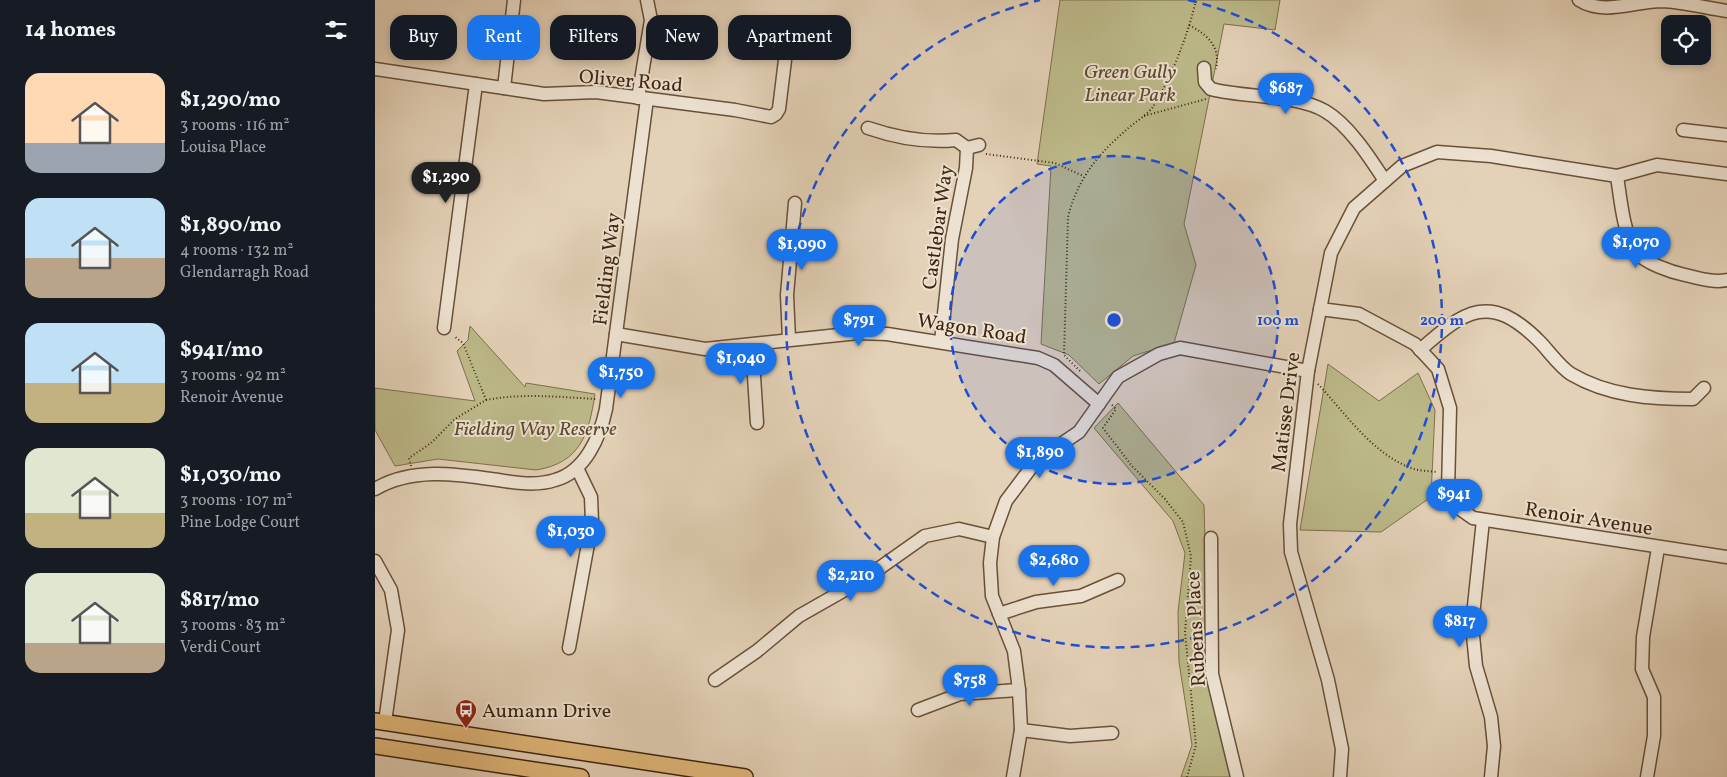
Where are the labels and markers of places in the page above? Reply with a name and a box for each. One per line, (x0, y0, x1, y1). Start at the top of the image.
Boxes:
pin: $687 (1256, 72, 1316, 115)
pin: $1,290 (405, 162, 487, 204)
pin: $1,070 (1595, 226, 1677, 269)
pin: $1,090 (761, 228, 843, 271)
pin: $791 (829, 304, 889, 347)
centre of rings (1105, 311, 1123, 329)
pin: $1,040 (700, 342, 782, 385)
pin: $1,750 (580, 356, 662, 399)
pin: $1,890 (999, 436, 1081, 479)
pin: $941 (1424, 478, 1484, 521)
pin: $1,030 (530, 516, 612, 558)
pin: $2,680 (1013, 544, 1095, 587)
pin: $2,210 (810, 560, 892, 602)
pin: $817 (1430, 606, 1490, 648)
pin: $758 (940, 664, 1000, 707)
bus stop icon: Aumann Drive (454, 698, 478, 729)
place label: Aumann Drive (482, 698, 611, 726)

